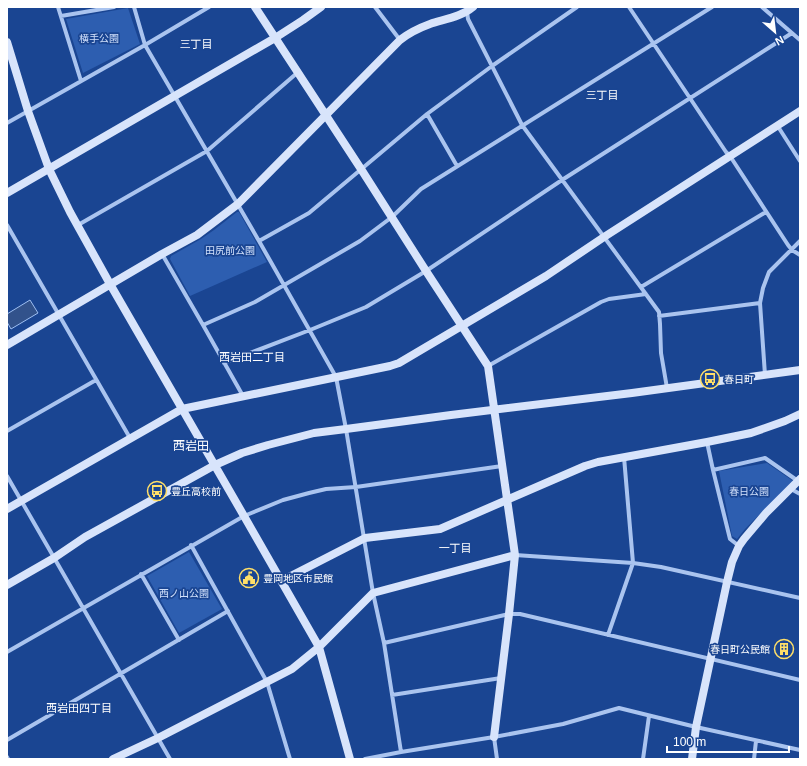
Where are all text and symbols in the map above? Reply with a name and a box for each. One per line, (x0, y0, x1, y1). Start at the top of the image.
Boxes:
north arrow (755, 12, 795, 52)
park label: 横手公園 (79, 33, 119, 44)
text: N (773, 34, 786, 48)
district label: 三丁目 (180, 38, 213, 50)
district label: 三丁目 (586, 89, 619, 101)
park label: 田尻前公園 (205, 245, 255, 256)
district label: 西岩田二丁目 (219, 351, 285, 363)
bus stop icon: 春日町 (699, 368, 721, 390)
place label: 春日町 (724, 374, 754, 385)
district label: 西岩田 (173, 439, 209, 453)
bus stop icon: 豊丘高校前 (146, 480, 168, 502)
place label: 豊丘高校前 (171, 486, 221, 497)
park label: 春日公園 (729, 486, 769, 497)
district label: 一丁目 (439, 542, 472, 554)
public building icon: 豊岡地区市民館 (238, 567, 260, 589)
place label: 豊岡地区市民館 (263, 573, 333, 584)
park label: 西ノ山公園 (159, 588, 209, 599)
building icon: 春日町公民館 (773, 638, 795, 660)
place label: 春日町公民館 (710, 644, 770, 655)
district label: 西岩田四丁目 (46, 702, 112, 714)
scale bar (667, 728, 789, 754)
text: 100 m (673, 735, 706, 749)

